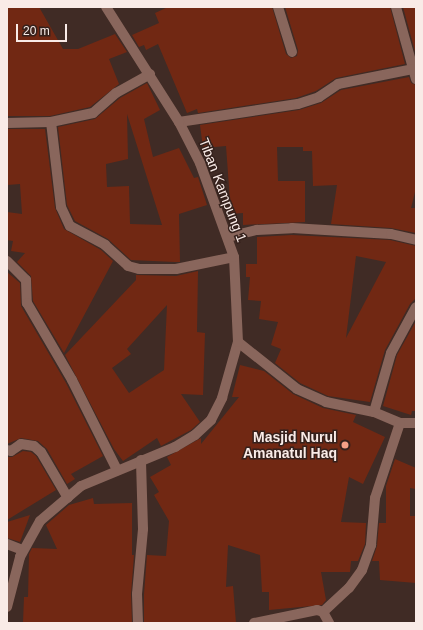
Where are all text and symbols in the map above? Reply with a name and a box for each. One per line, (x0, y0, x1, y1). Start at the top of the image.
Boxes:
scale bar (18, 16, 69, 42)
text: 20 m (23, 24, 50, 38)
street label: Tiban Kampung 1 (195, 136, 251, 244)
place label: Masjid Nurul Amanatul Haq (243, 429, 337, 462)
marker: Masjid Nurul Amanatul Haq (340, 440, 350, 450)

